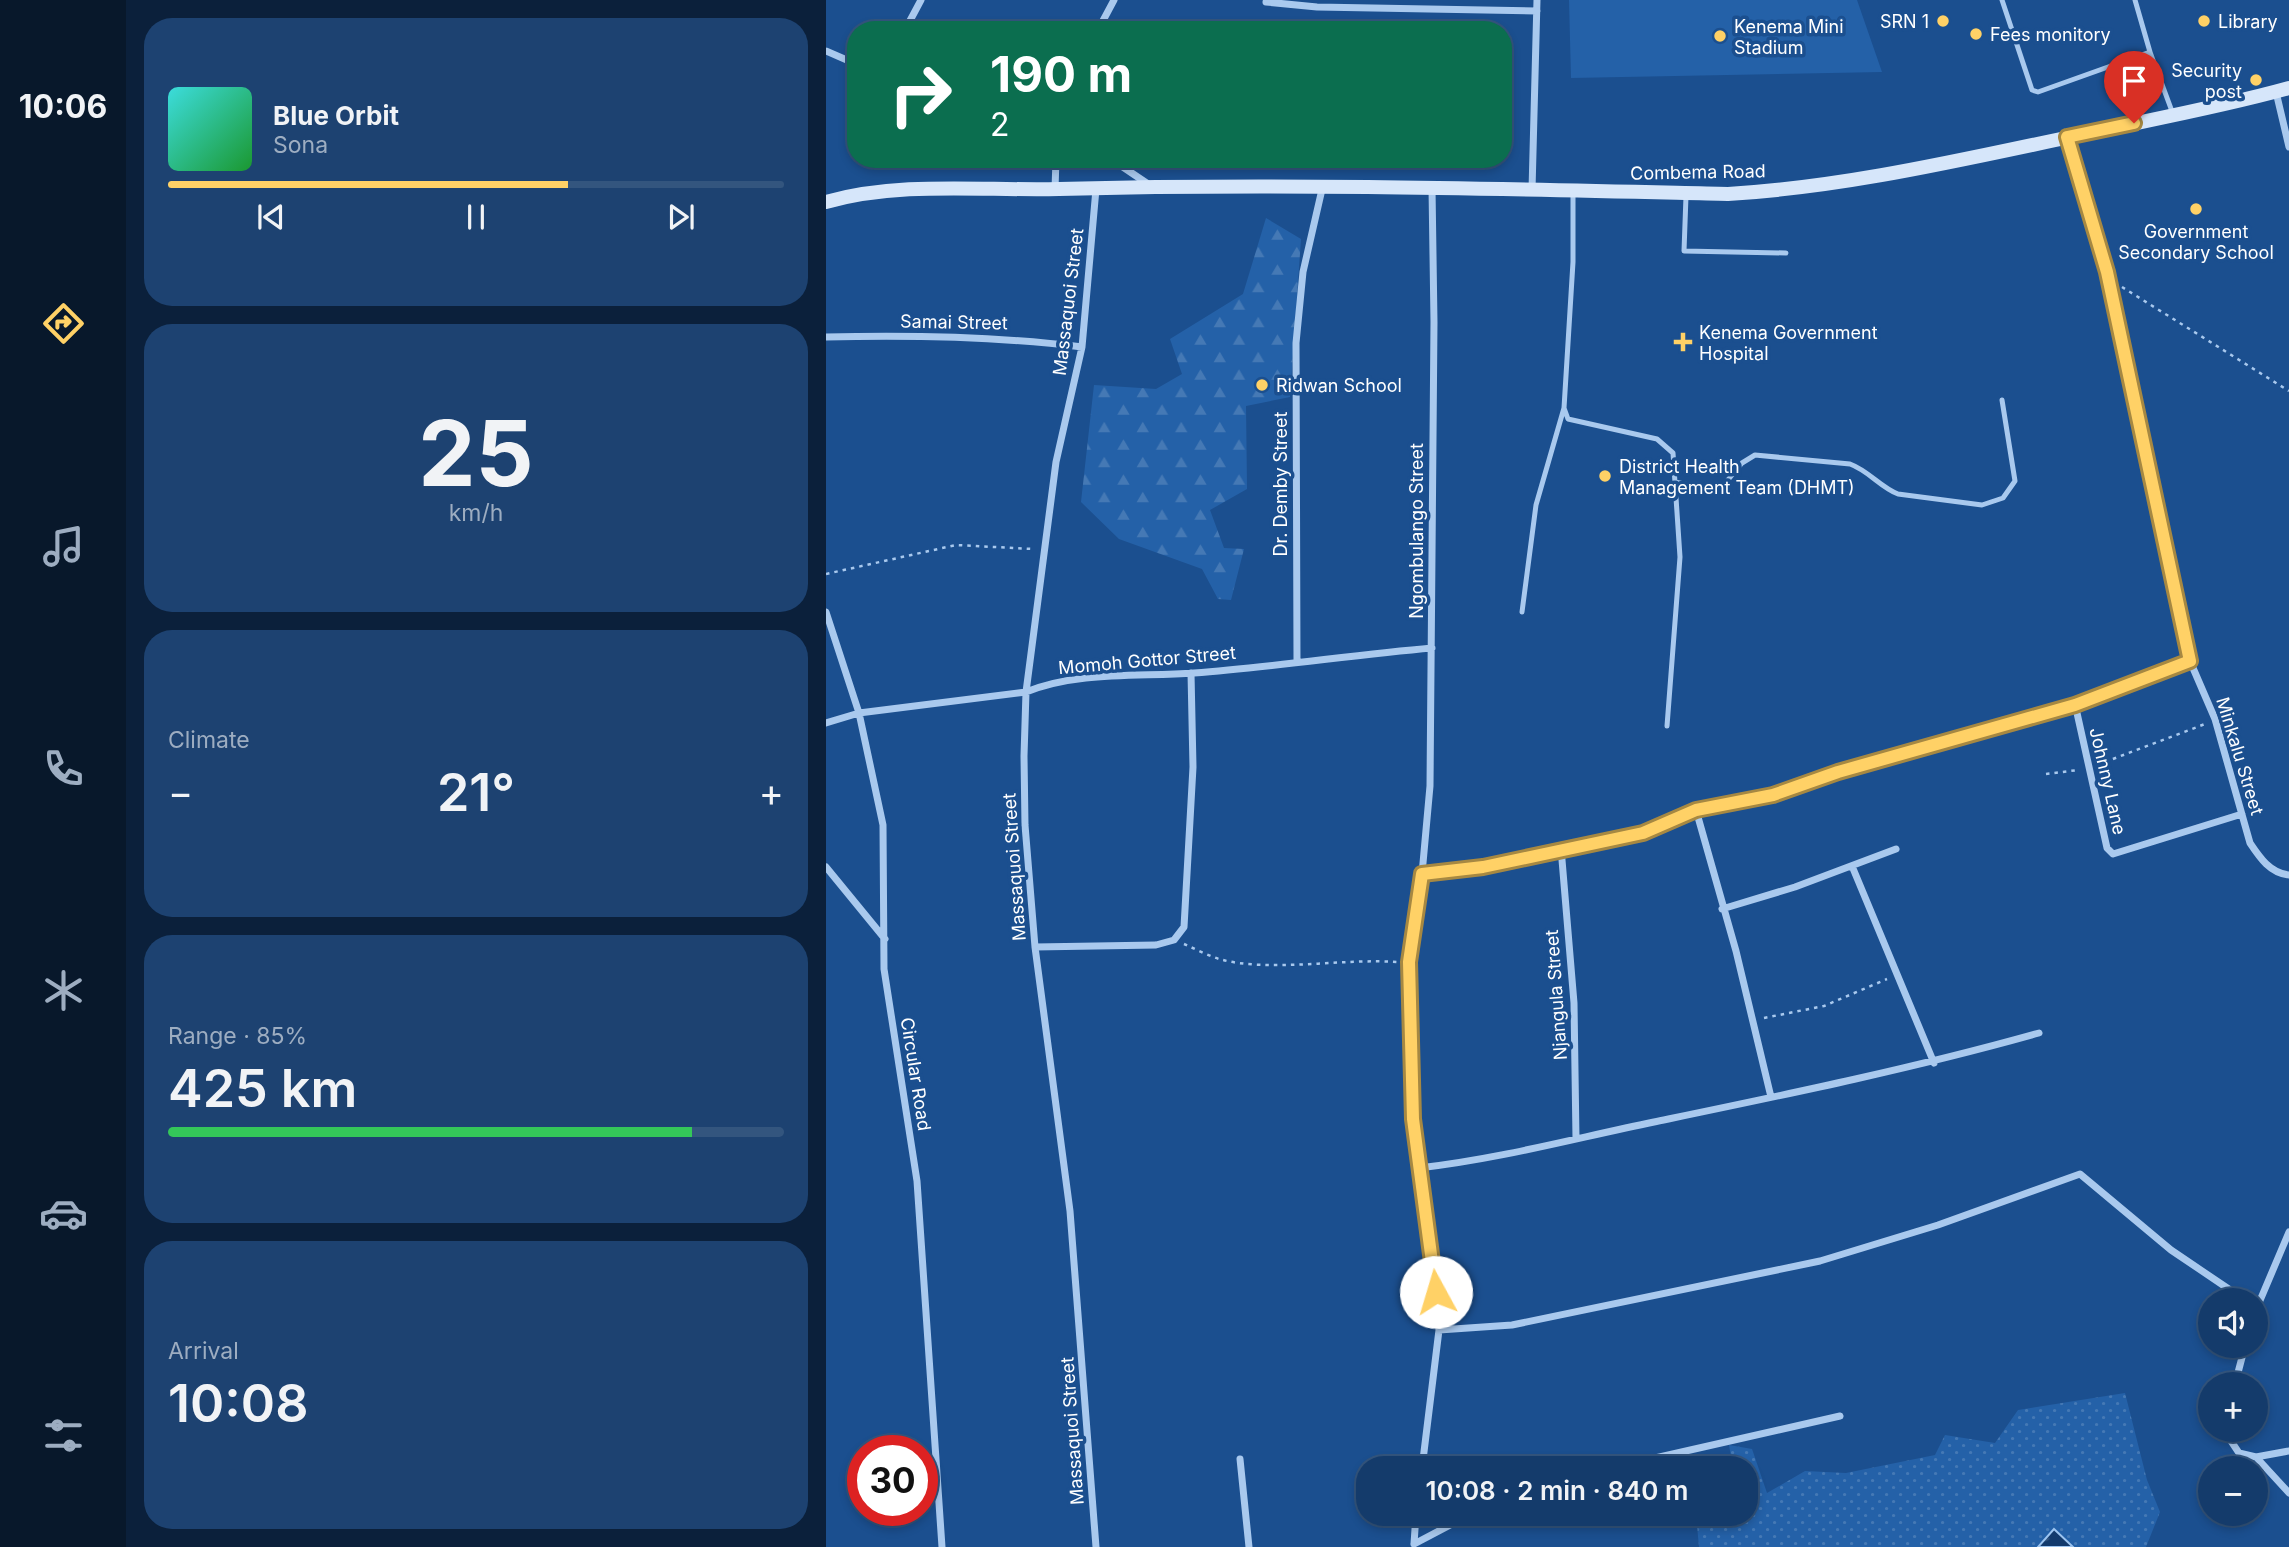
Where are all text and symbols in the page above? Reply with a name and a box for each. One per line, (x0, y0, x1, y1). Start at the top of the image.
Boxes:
place label: SRN 1 (1880, 11, 1929, 32)
place label: Library (2218, 11, 2278, 32)
marker: SRN 1 (1935, 13, 1951, 29)
marker: Library (2196, 13, 2212, 29)
place label: Kenema Mini Stadium (1734, 16, 1844, 58)
place label: Fees monitory (1990, 24, 2111, 45)
marker: Fees monitory (1968, 26, 1984, 42)
marker: Kenema Mini Stadium (1712, 28, 1728, 44)
text: 190 m (990, 45, 1132, 104)
icon: right (875, 49, 966, 140)
pin (2104, 51, 2164, 123)
place label: Security post (2171, 60, 2242, 102)
icon: arrive (2115, 62, 2153, 100)
marker: Security post (2248, 72, 2264, 88)
text: 10:06 (19, 87, 107, 126)
text: Blue Orbit (273, 100, 399, 131)
text: 2 (990, 105, 1010, 144)
text: Sona (273, 131, 328, 159)
street label: Combema Road (1630, 160, 1766, 184)
icon: previous (252, 198, 290, 236)
icon: pause (457, 198, 495, 236)
icon: next (662, 198, 700, 236)
marker: Government Secondary School (2188, 201, 2204, 217)
place label: Government Secondary School (2118, 221, 2274, 263)
street label: Massaquoi Street (1049, 227, 1087, 377)
icon: directions (39, 299, 88, 348)
street label: Samai Street (900, 311, 1008, 333)
place label: Kenema Government Hospital (1699, 322, 1878, 364)
marker: Kenema Government Hospital (1673, 332, 1693, 352)
place label: Ridwan School (1276, 375, 1402, 396)
marker: Ridwan School (1254, 377, 1270, 393)
text: 25 (418, 398, 534, 508)
street label: Dr. Demby Street (1270, 412, 1291, 556)
street label: Ngombulango Street (1406, 443, 1427, 619)
place label: District Health Management Team (DHMT) (1619, 456, 1855, 498)
marker: District Health Management Team (DHMT) (1597, 468, 1613, 484)
text: km/h (449, 499, 503, 527)
icon: music (39, 522, 88, 571)
street label: Momoh Gottor Street (1057, 642, 1237, 678)
street label: Minkalu Street (2212, 695, 2268, 818)
street label: Johnny Lane (2085, 725, 2131, 837)
text: Climate (168, 726, 250, 754)
icon: phone (39, 744, 88, 793)
text: 21° (437, 761, 515, 824)
text: − (168, 769, 193, 815)
text: + (759, 769, 784, 815)
street label: Massaquoi Street (998, 792, 1030, 942)
street label: Njangula Street (1541, 929, 1571, 1061)
icon: climate (39, 966, 88, 1015)
street label: Circular Road (897, 1016, 935, 1132)
text: Range · 85% (168, 1022, 307, 1050)
text: 425 km (168, 1057, 357, 1120)
icon: car (39, 1189, 88, 1238)
position arrow (1399, 1255, 1473, 1329)
map controls (2198, 1288, 2268, 1526)
button: sound (2198, 1288, 2268, 1358)
text: Arrival (168, 1337, 239, 1365)
street label: Massaquoi Street (1056, 1356, 1088, 1506)
text: 10:08 (168, 1372, 308, 1435)
button: + (2198, 1372, 2268, 1442)
icon: filters (39, 1411, 88, 1460)
speed limit sign: 30 (847, 1435, 938, 1526)
button: − (2198, 1456, 2268, 1526)
text: 10:08 · 2 min · 840 m (1426, 1475, 1688, 1506)

